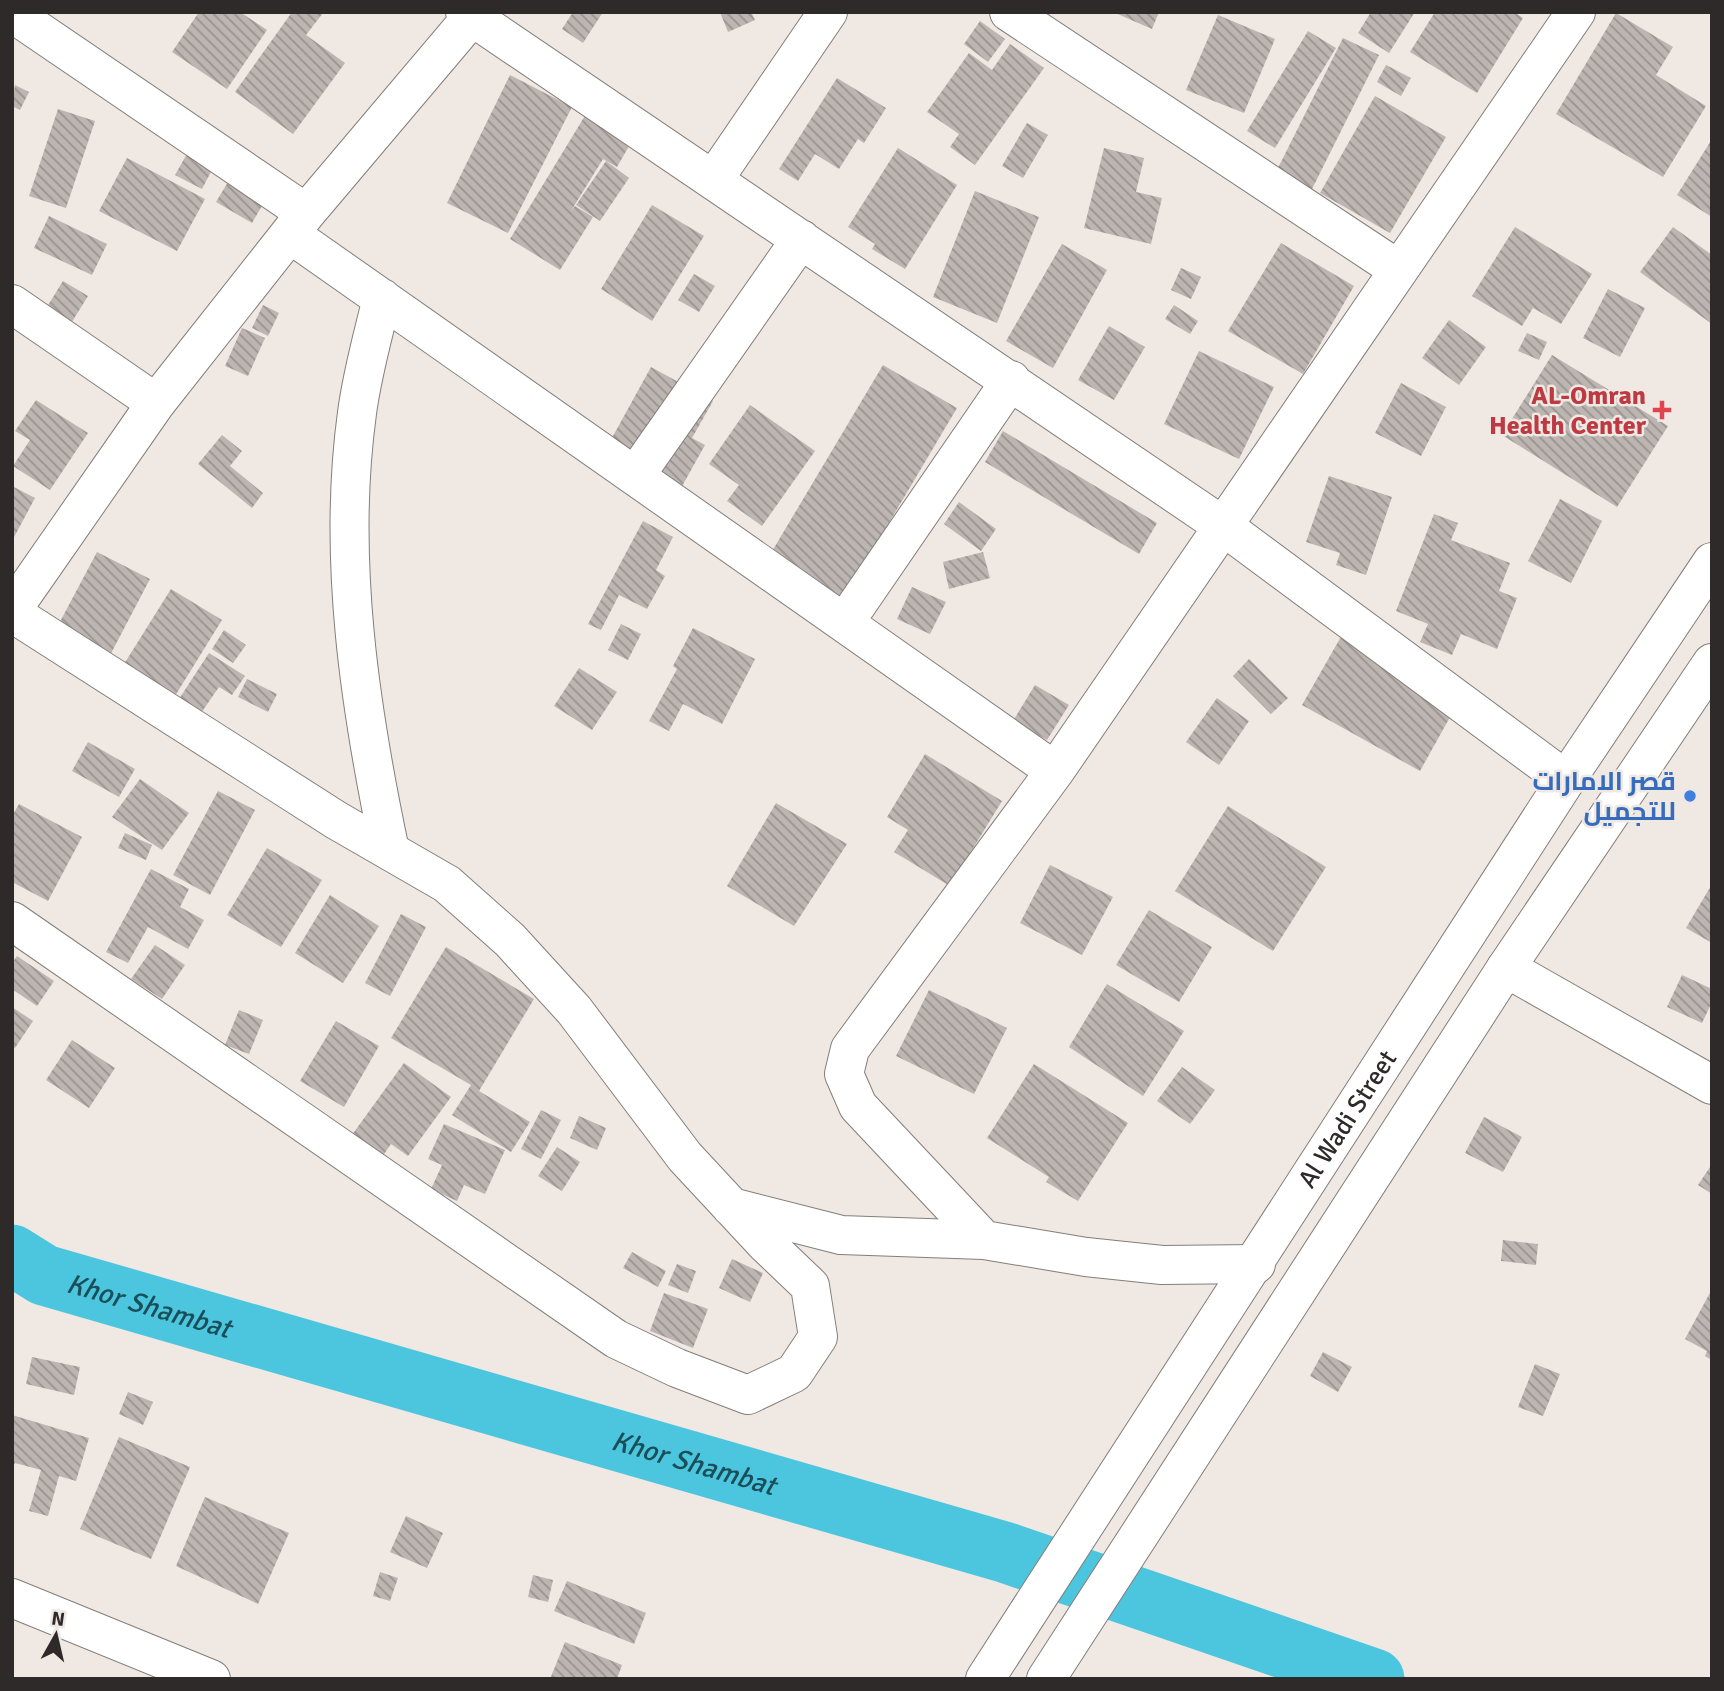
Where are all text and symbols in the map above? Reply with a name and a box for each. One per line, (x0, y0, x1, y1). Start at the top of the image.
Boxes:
place label: AL-Omran Health Center (1489, 380, 1647, 442)
marker: AL-Omran Health Center (1652, 400, 1672, 420)
place label: قصر الامارات للتجميل (1532, 766, 1676, 828)
marker: قصر الامارات للتجميل (1682, 788, 1698, 804)
street label: Al Wadi Street (1292, 1045, 1404, 1194)
water label: Khor Shambat (63, 1267, 238, 1347)
water label: Khor Shambat (608, 1424, 782, 1504)
north arrow (21, 1600, 91, 1670)
text: N (50, 1606, 66, 1632)

